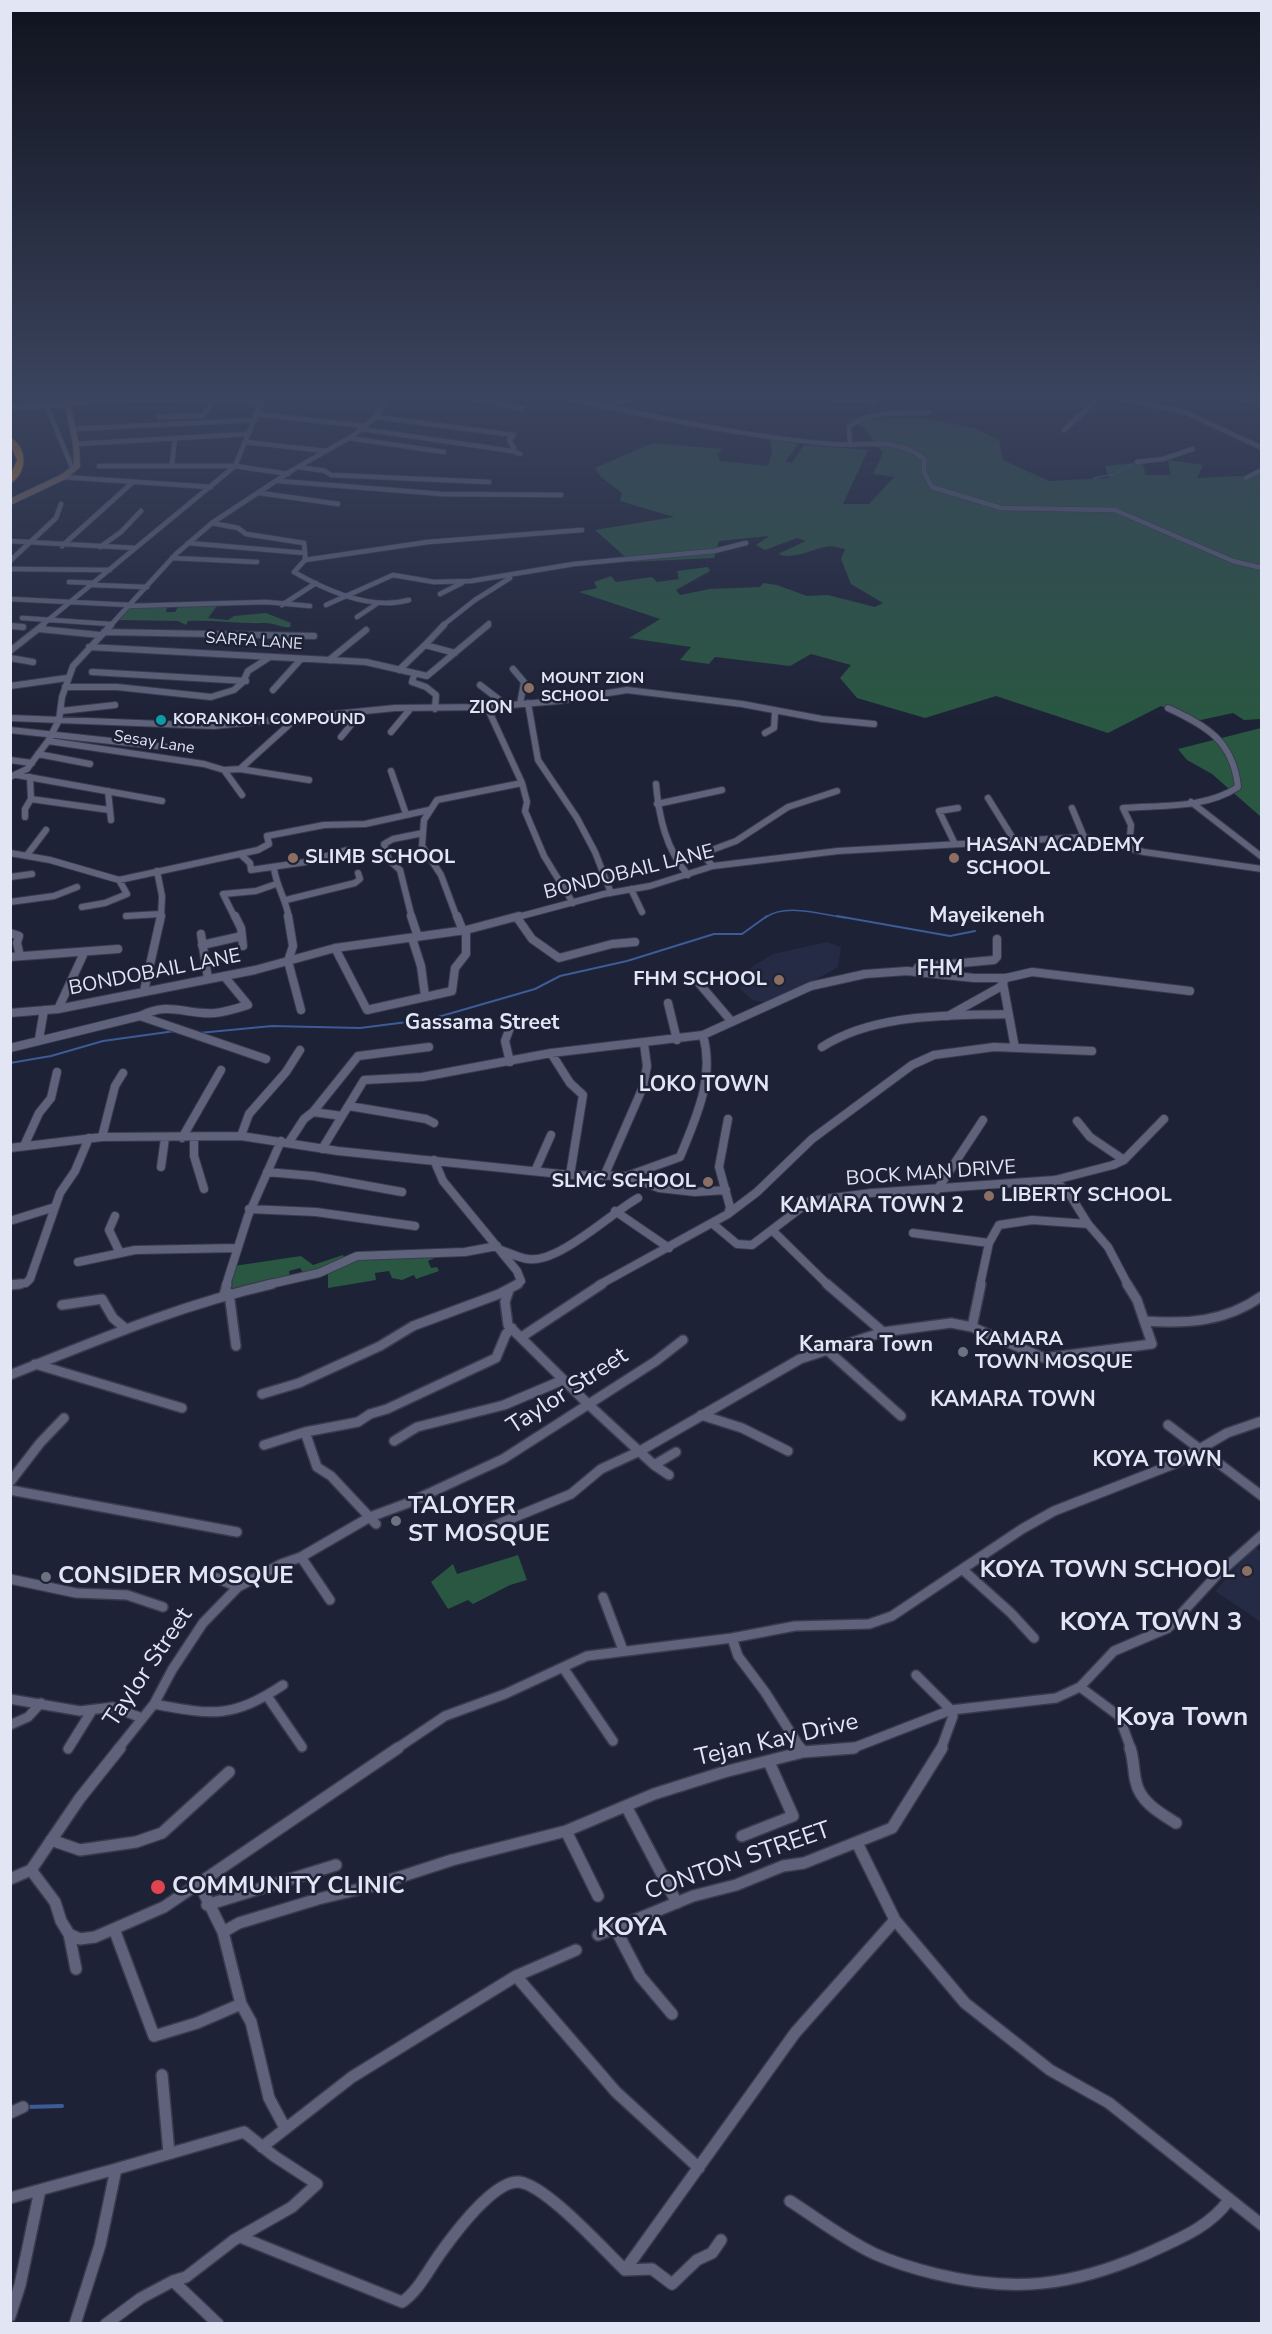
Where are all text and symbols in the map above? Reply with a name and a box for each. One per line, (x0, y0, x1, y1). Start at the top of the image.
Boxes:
street label: SARFA LANE (205, 629, 303, 655)
place label: MOUNT ZION SCHOOL (541, 669, 644, 707)
marker: MOUNT ZION SCHOOL (522, 681, 536, 695)
district label: ZION (469, 698, 513, 720)
place label: KORANKOH COMPOUND (173, 710, 366, 730)
marker: KORANKOH COMPOUND (154, 713, 168, 727)
street label: Sesay Lane (112, 727, 196, 759)
place label: HASAN ACADEMY SCHOOL (966, 834, 1144, 881)
street label: BONDOBAIL LANE (541, 840, 717, 906)
place label: SLIMB SCHOOL (305, 846, 455, 870)
marker: SLIMB SCHOOL (286, 851, 300, 865)
marker: HASAN ACADEMY SCHOOL (947, 851, 961, 865)
district label: Mayeikeneh (929, 904, 1045, 930)
street label: BONDOBAIL LANE (67, 945, 243, 1001)
district label: FHM (917, 957, 963, 983)
place label: FHM SCHOOL (633, 968, 767, 992)
marker: FHM SCHOOL (772, 973, 786, 987)
district label: Gassama Street (405, 1011, 559, 1037)
district label: LOKO TOWN (639, 1073, 769, 1099)
street label: BOCK MAN DRIVE (845, 1156, 1017, 1192)
place label: SLMC SCHOOL (552, 1170, 696, 1194)
marker: SLMC SCHOOL (701, 1175, 715, 1189)
place label: LIBERTY SCHOOL (1001, 1184, 1172, 1208)
marker: LIBERTY SCHOOL (982, 1189, 996, 1203)
district label: KAMARA TOWN 2 (780, 1194, 964, 1220)
place label: KAMARA TOWN MOSQUE (975, 1328, 1133, 1375)
district label: Kamara Town (799, 1333, 933, 1359)
street label: Taylor Street (502, 1342, 634, 1442)
marker: KAMARA TOWN MOSQUE (956, 1345, 970, 1359)
district label: KAMARA TOWN (930, 1388, 1096, 1414)
district label: KOYA TOWN (1092, 1448, 1222, 1474)
place label: TALOYER ST MOSQUE (408, 1493, 550, 1549)
marker: TALOYER ST MOSQUE (389, 1514, 403, 1528)
place label: KOYA TOWN SCHOOL (980, 1557, 1235, 1585)
place label: CONSIDER MOSQUE (58, 1563, 294, 1591)
marker: KOYA TOWN SCHOOL (1240, 1564, 1254, 1578)
marker: CONSIDER MOSQUE (39, 1570, 53, 1584)
street label: Taylor Street (98, 1603, 200, 1733)
district label: KOYA TOWN 3 (1060, 1608, 1242, 1640)
district label: Koya Town (1116, 1703, 1248, 1735)
street label: Tejan Kay Drive (693, 1708, 861, 1774)
street label: CONTON STREET (641, 1817, 835, 1907)
place label: COMMUNITY CLINIC (172, 1873, 405, 1901)
marker: COMMUNITY CLINIC (149, 1878, 167, 1896)
district label: KOYA (597, 1913, 667, 1945)

